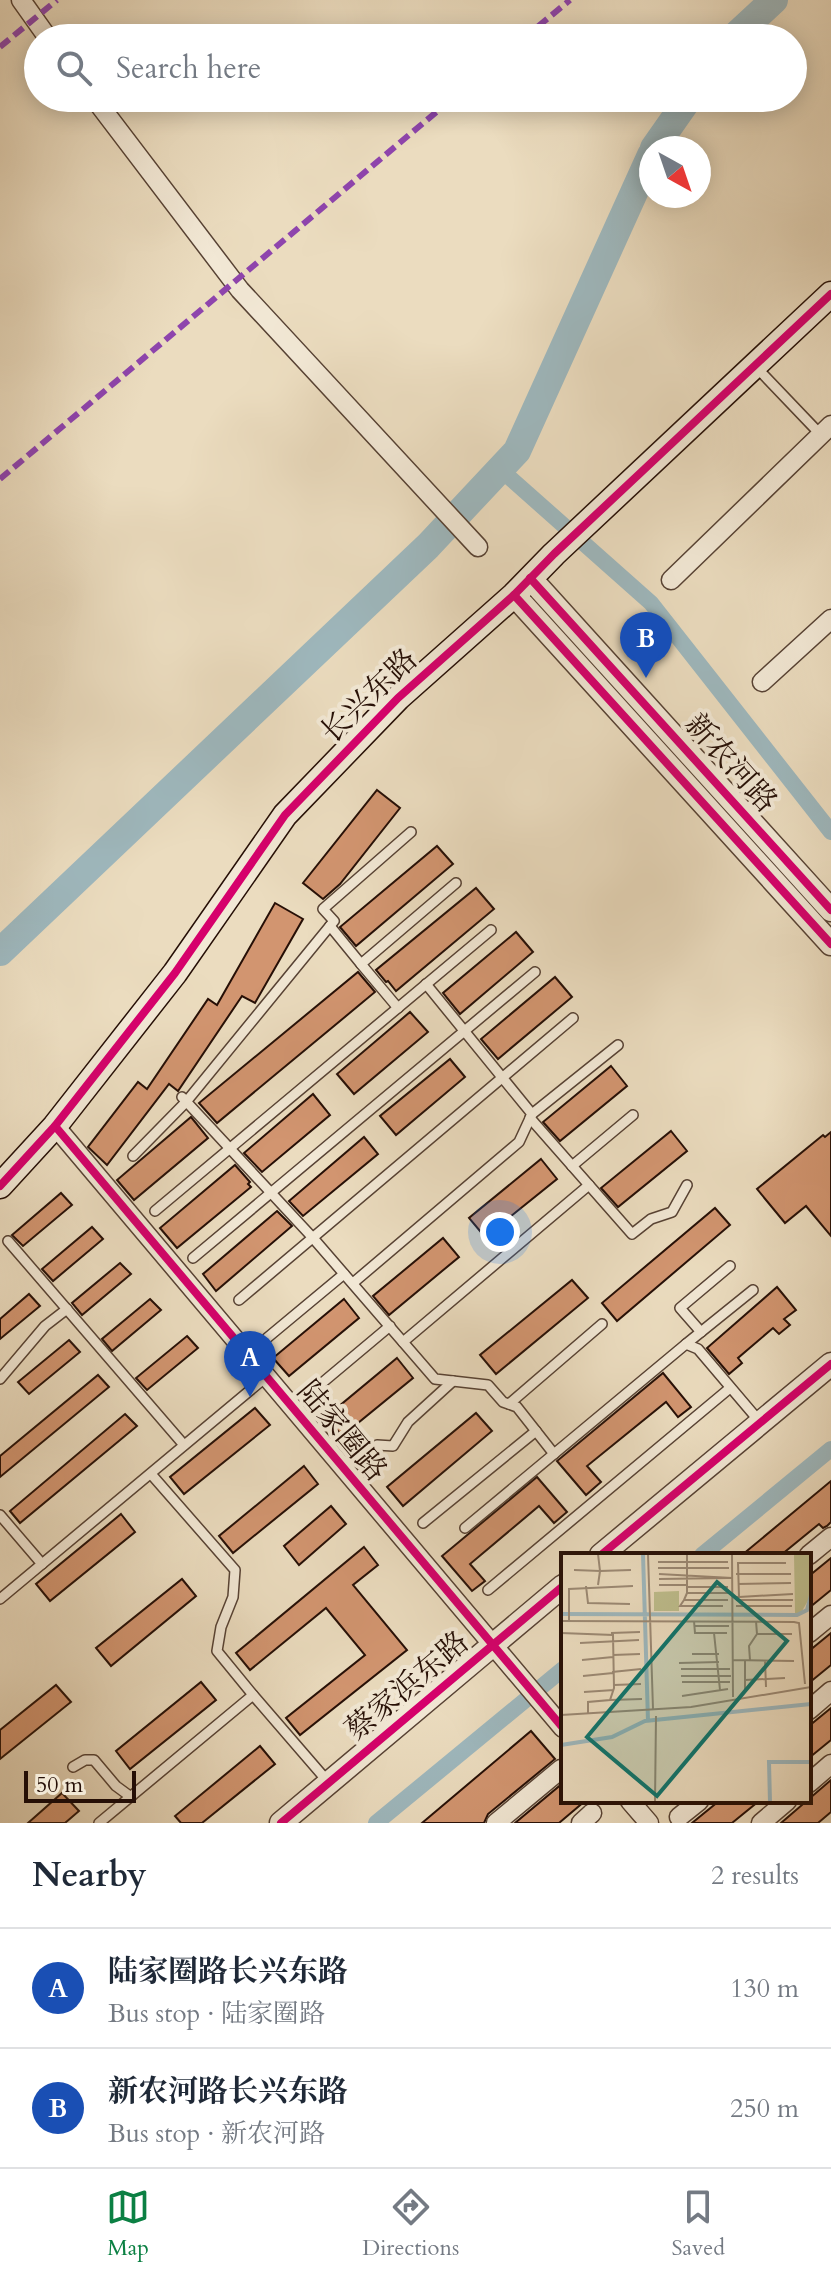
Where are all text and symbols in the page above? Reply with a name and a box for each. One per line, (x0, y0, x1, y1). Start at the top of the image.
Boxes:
search box (24, 24, 807, 112)
icon: search (52, 46, 96, 90)
text: Search here (116, 48, 261, 89)
north arrow (639, 136, 711, 208)
pin: B (620, 612, 672, 678)
street label: 长兴东路 (312, 640, 426, 752)
street label: 新农河路 (676, 705, 786, 821)
your location (480, 1212, 520, 1252)
pin: A (224, 1331, 276, 1397)
street label: 陆家圈路 (288, 1372, 396, 1490)
inset map (561, 1553, 811, 1803)
street label: 蔡家浜东路 (336, 1622, 478, 1750)
scale bar (24, 1767, 136, 1803)
text: 50 m (36, 1770, 83, 1800)
text: Nearby (32, 1852, 147, 1898)
text: 2 results (711, 1858, 799, 1893)
text: 陆家圈路长兴东路 (108, 1951, 348, 1992)
text: A (48, 1971, 68, 2006)
text: 130 m (730, 1971, 799, 2006)
text: Bus stop · 陆家圈路 (108, 1996, 325, 2031)
text: 新农河路长兴东路 (108, 2071, 348, 2112)
text: B (49, 2091, 67, 2126)
text: 250 m (730, 2091, 799, 2126)
text: Bus stop · 新农河路 (108, 2116, 325, 2151)
tab: Map (106, 2185, 150, 2263)
tab: Directions (362, 2185, 459, 2263)
tab: Saved (672, 2185, 725, 2263)

